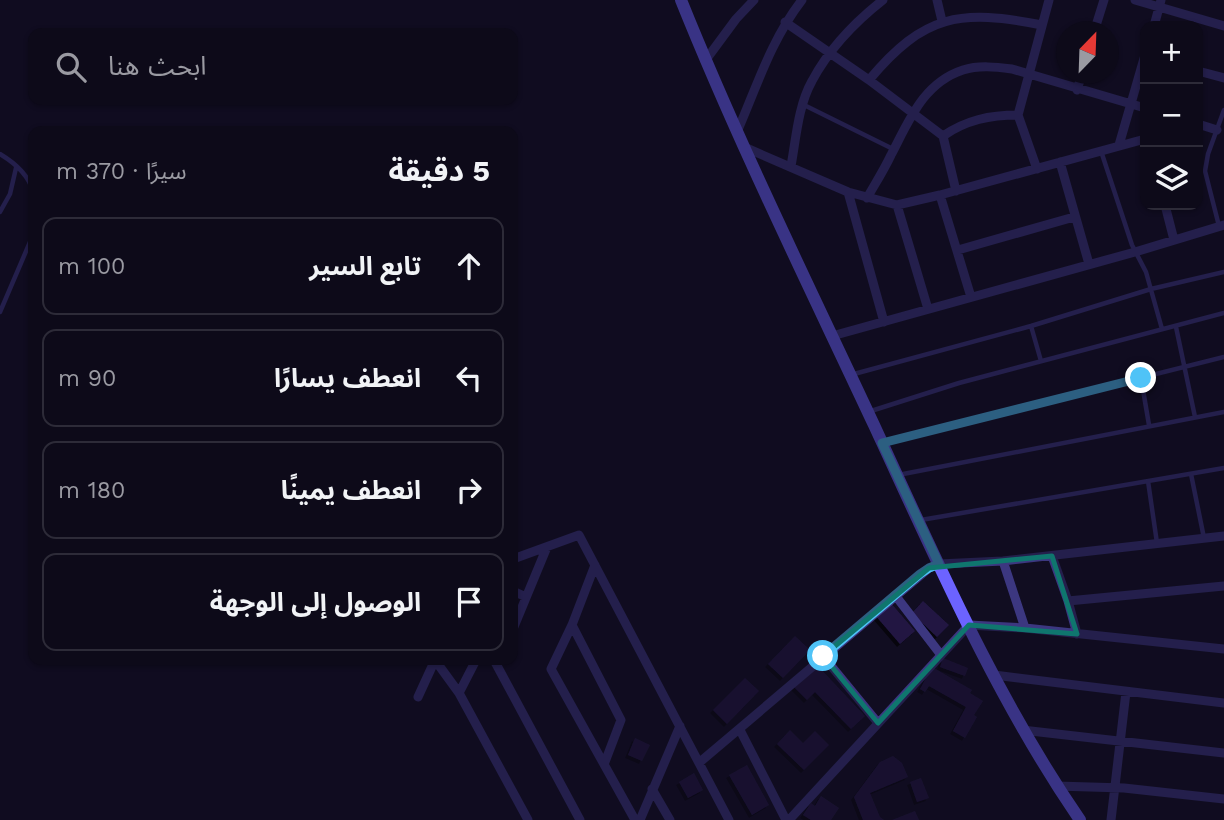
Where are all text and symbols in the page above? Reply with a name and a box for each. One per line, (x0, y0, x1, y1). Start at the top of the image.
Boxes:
north arrow (1056, 21, 1119, 84)
map controls (1140, 21, 1203, 210)
button: + (1140, 21, 1203, 84)
search box (28, 28, 518, 105)
icon: search (52, 48, 90, 86)
text: ابحث هنا (108, 51, 206, 81)
button: − (1140, 84, 1203, 147)
button: layers (1140, 147, 1203, 210)
text: 5 دقيقة (388, 153, 490, 188)
text: سيرًا · 370 m (56, 158, 187, 185)
icon: ahead (450, 247, 488, 285)
text: تابع السير (309, 251, 421, 281)
text: 100 m (58, 253, 125, 280)
icon: left (450, 359, 488, 397)
route end (1125, 362, 1156, 393)
text: انعطف يسارًا (274, 363, 421, 393)
text: 90 m (58, 365, 116, 392)
icon: right (450, 471, 488, 509)
text: انعطف يمينًا (281, 475, 421, 505)
text: 180 m (58, 477, 125, 504)
icon: arrive (450, 583, 488, 621)
text: الوصول إلى الوجهة (210, 587, 421, 617)
route start (807, 640, 838, 671)

